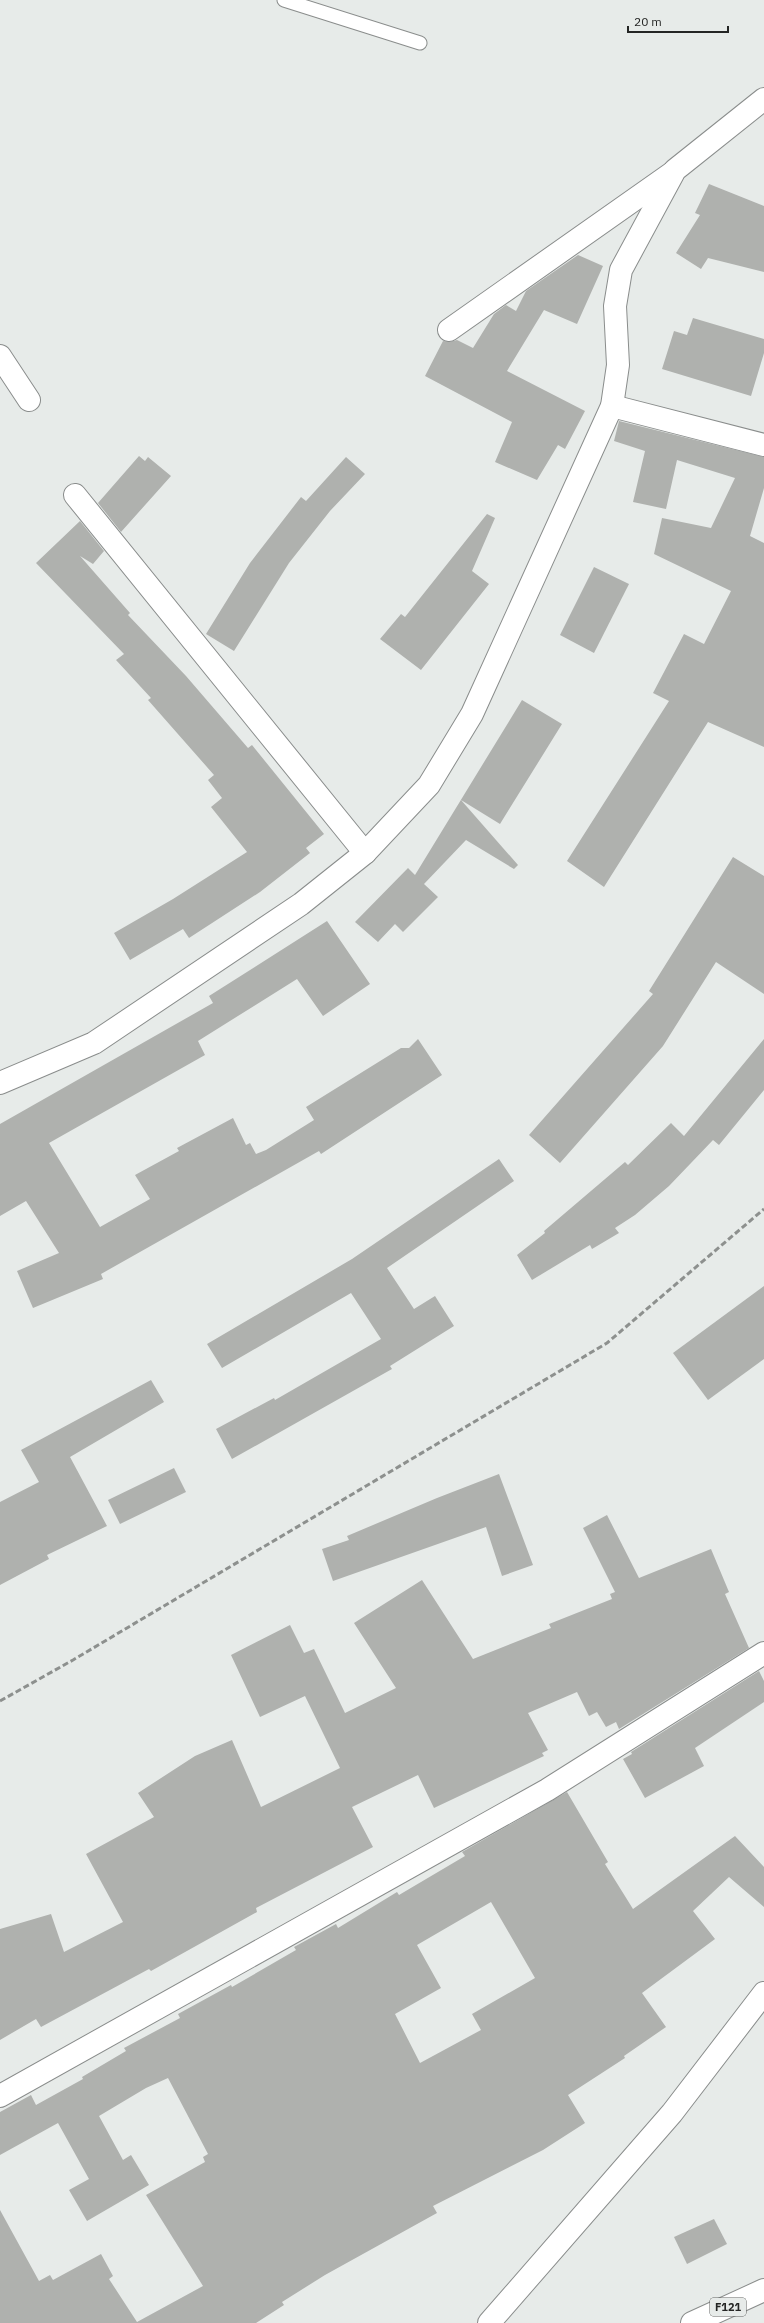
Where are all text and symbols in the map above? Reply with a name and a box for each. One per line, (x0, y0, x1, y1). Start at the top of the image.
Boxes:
scale bar (628, 8, 728, 34)
text: 20 m (634, 14, 662, 29)
road number: F121 (710, 2298, 746, 2316)

